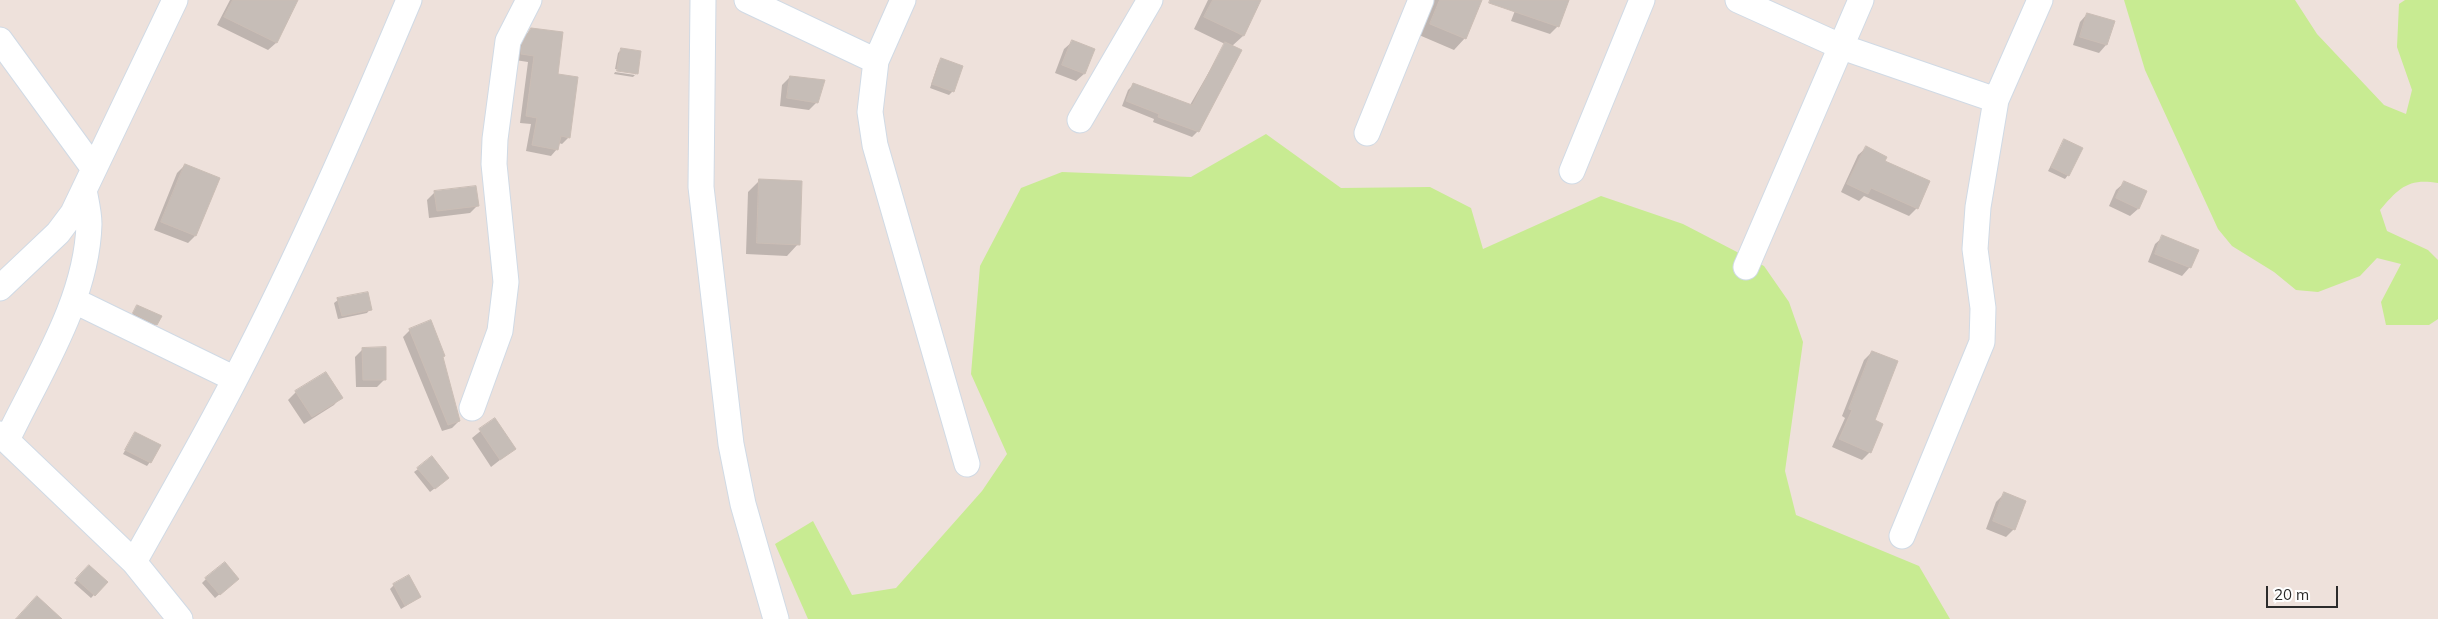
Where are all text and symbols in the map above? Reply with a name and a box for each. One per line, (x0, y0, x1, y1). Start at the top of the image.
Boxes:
scale bar (2268, 576, 2340, 608)
text: 20 m (2274, 585, 2309, 604)

